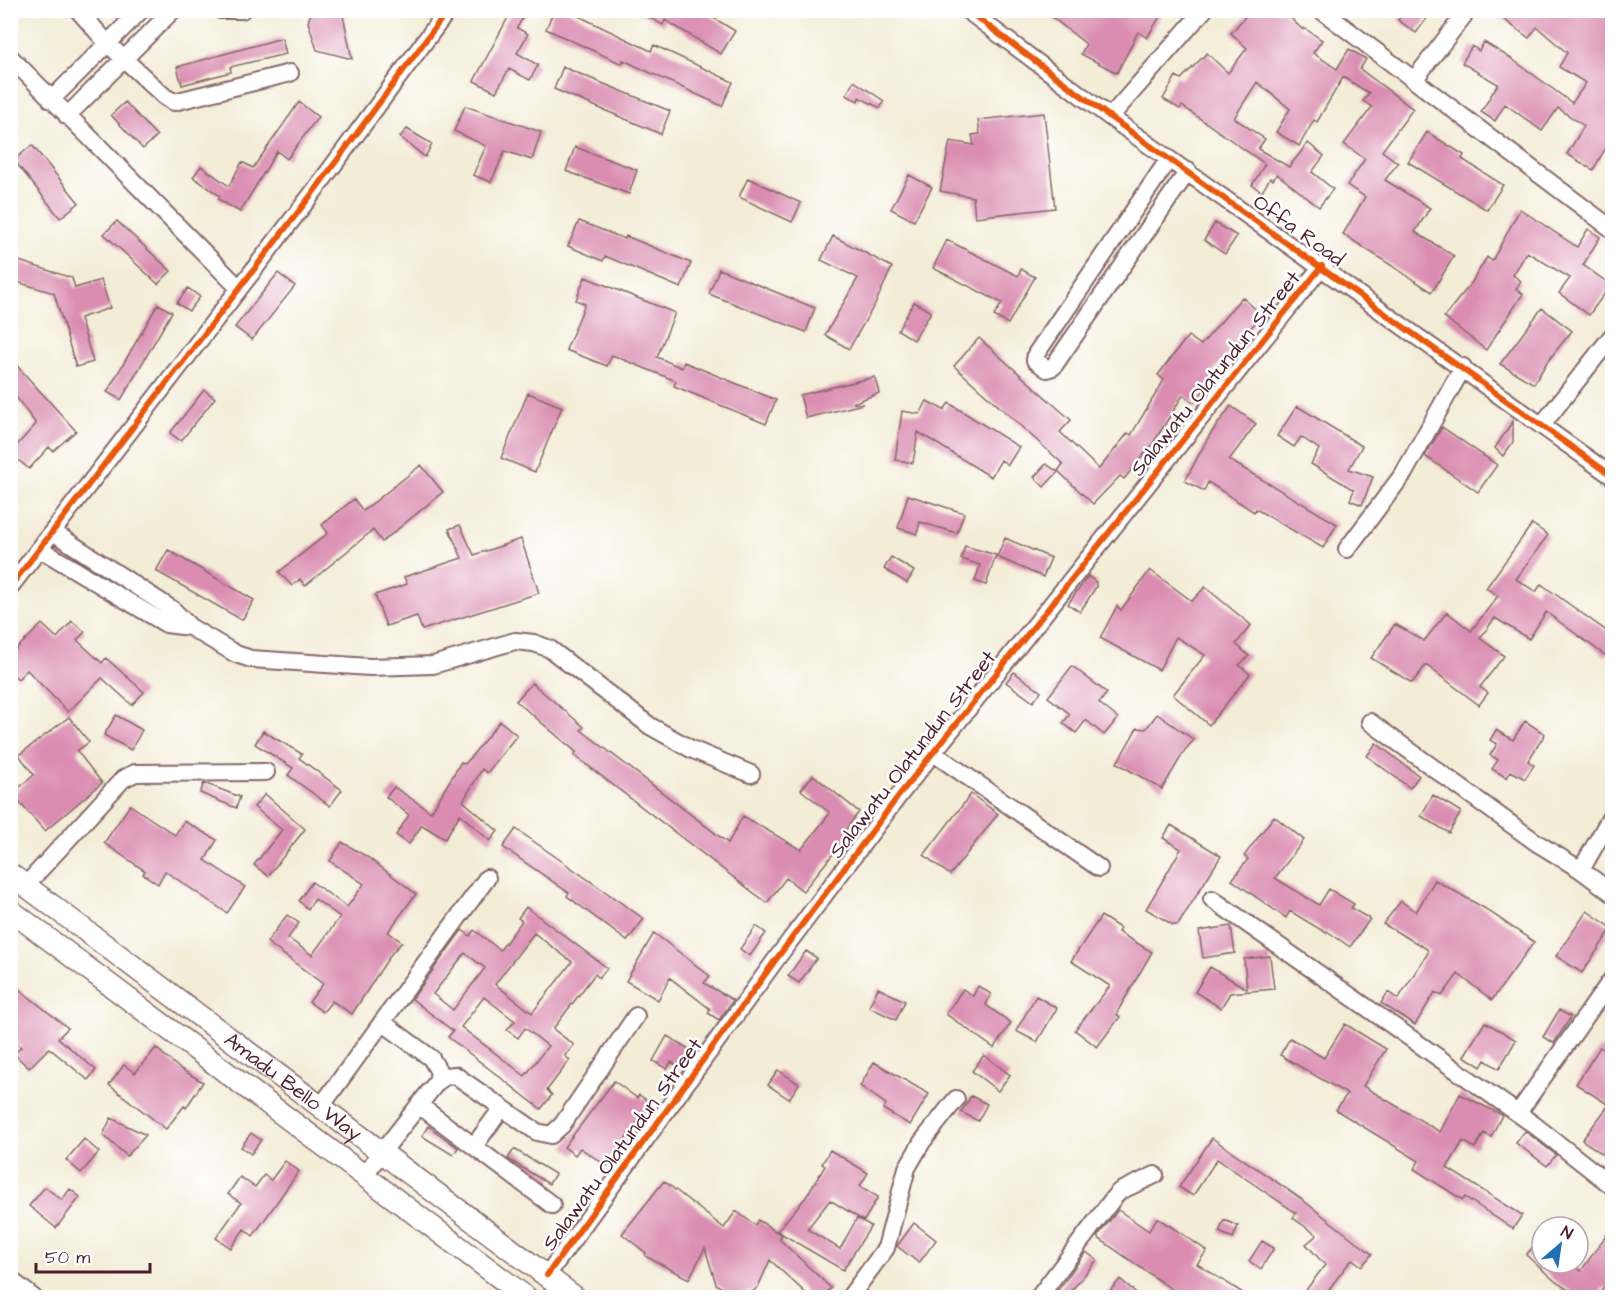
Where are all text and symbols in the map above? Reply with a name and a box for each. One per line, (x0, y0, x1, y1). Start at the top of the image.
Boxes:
street label: Offa Road (1247, 187, 1350, 274)
street label: Salawatu Olatundun Street (1123, 264, 1308, 482)
street label: Salawatu Olatundun Street (822, 644, 1003, 864)
street label: Amadu Bello Way (218, 1025, 368, 1150)
street label: Salawatu Olatundun Street (535, 1032, 710, 1256)
north arrow (1530, 1215, 1590, 1275)
text: N (1557, 1221, 1577, 1245)
scale bar (36, 1236, 150, 1274)
text: 50 m (45, 1245, 90, 1270)

